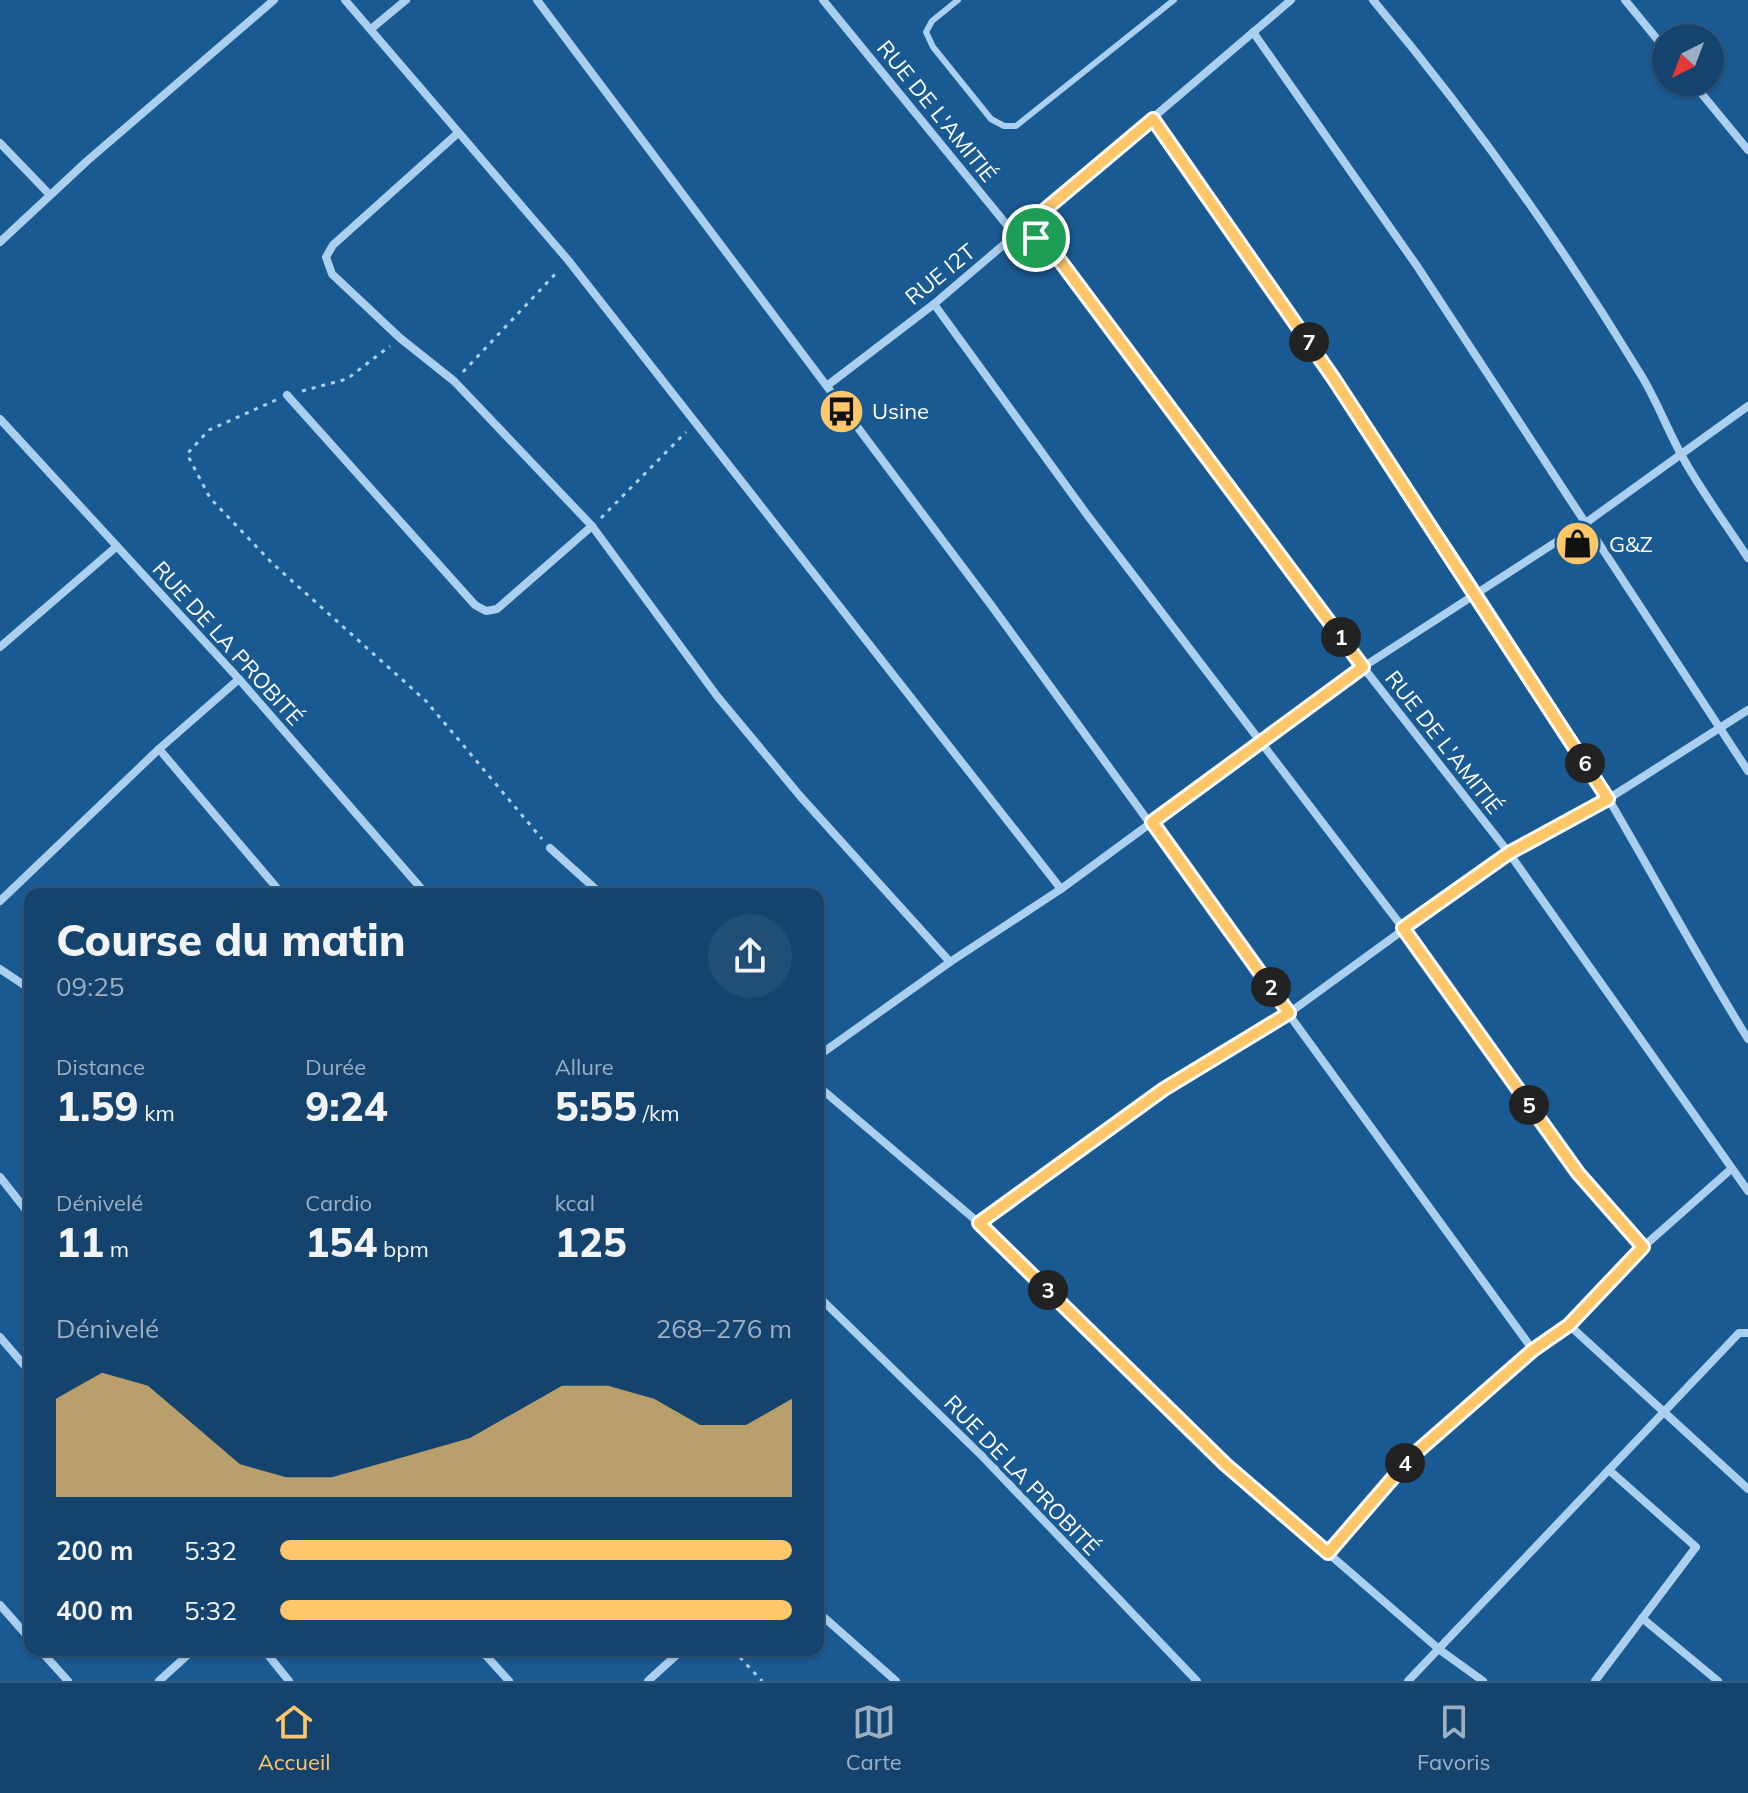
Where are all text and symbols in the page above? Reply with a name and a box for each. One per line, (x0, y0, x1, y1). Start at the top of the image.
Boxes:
north arrow (1652, 24, 1724, 96)
map controls (1652, 24, 1724, 96)
street label: RUE DE L'AMITIÉ (871, 34, 1003, 188)
pin (1002, 204, 1070, 272)
icon: arrive (1014, 216, 1058, 260)
street label: RUE I2T (899, 237, 981, 311)
pin: 7 (1289, 322, 1329, 362)
text: 7 (1302, 328, 1316, 356)
bus stop icon: Usine (817, 387, 865, 435)
place label: Usine (872, 397, 929, 425)
shop icon: G&Z (1554, 520, 1602, 568)
place label: G&Z (1609, 530, 1653, 558)
street label: RUE DE LA PROBITÉ (147, 555, 309, 731)
pin: 1 (1321, 617, 1361, 657)
text: 1 (1334, 623, 1348, 651)
street label: RUE DE L'AMITIÉ (1379, 665, 1509, 819)
pin: 6 (1565, 743, 1605, 783)
text: 6 (1578, 749, 1592, 777)
text: Course du matin (56, 912, 406, 967)
button: share (708, 914, 792, 998)
pin: 2 (1251, 967, 1291, 1007)
text: 09:25 (56, 970, 124, 1003)
text: 2 (1264, 973, 1278, 1001)
text: Distance (56, 1053, 145, 1081)
text: Durée (305, 1053, 366, 1081)
text: Allure (555, 1053, 614, 1081)
text: 1.59 (56, 1081, 138, 1131)
text: 9:24 (305, 1081, 388, 1131)
text: 5:55 (555, 1081, 637, 1131)
pin: 5 (1509, 1085, 1549, 1125)
text: 5 (1522, 1091, 1536, 1119)
text: km (138, 1099, 175, 1127)
text: /km (637, 1099, 680, 1127)
text: Dénivelé (56, 1189, 143, 1217)
text: Cardio (305, 1189, 372, 1217)
text: kcal (555, 1189, 595, 1217)
text: 11 (56, 1217, 104, 1267)
text: 154 (305, 1217, 377, 1267)
text: 125 (555, 1217, 627, 1267)
text: m (104, 1235, 129, 1263)
text: bpm (377, 1235, 429, 1263)
pin: 3 (1028, 1270, 1068, 1310)
text: 3 (1041, 1276, 1055, 1304)
text: Dénivelé (56, 1312, 159, 1345)
text: 268–276 m (656, 1312, 792, 1345)
street label: RUE DE LA PROBITÉ (938, 1389, 1106, 1561)
pin: 4 (1385, 1443, 1425, 1483)
text: 4 (1398, 1449, 1412, 1477)
text: 200 m (56, 1534, 133, 1567)
text: 5:32 (184, 1534, 237, 1567)
text: 400 m (56, 1594, 133, 1627)
text: 5:32 (184, 1594, 237, 1627)
tab: Accueil (258, 1700, 330, 1776)
tab: Carte (846, 1700, 902, 1776)
tab: Favoris (1417, 1700, 1490, 1776)

